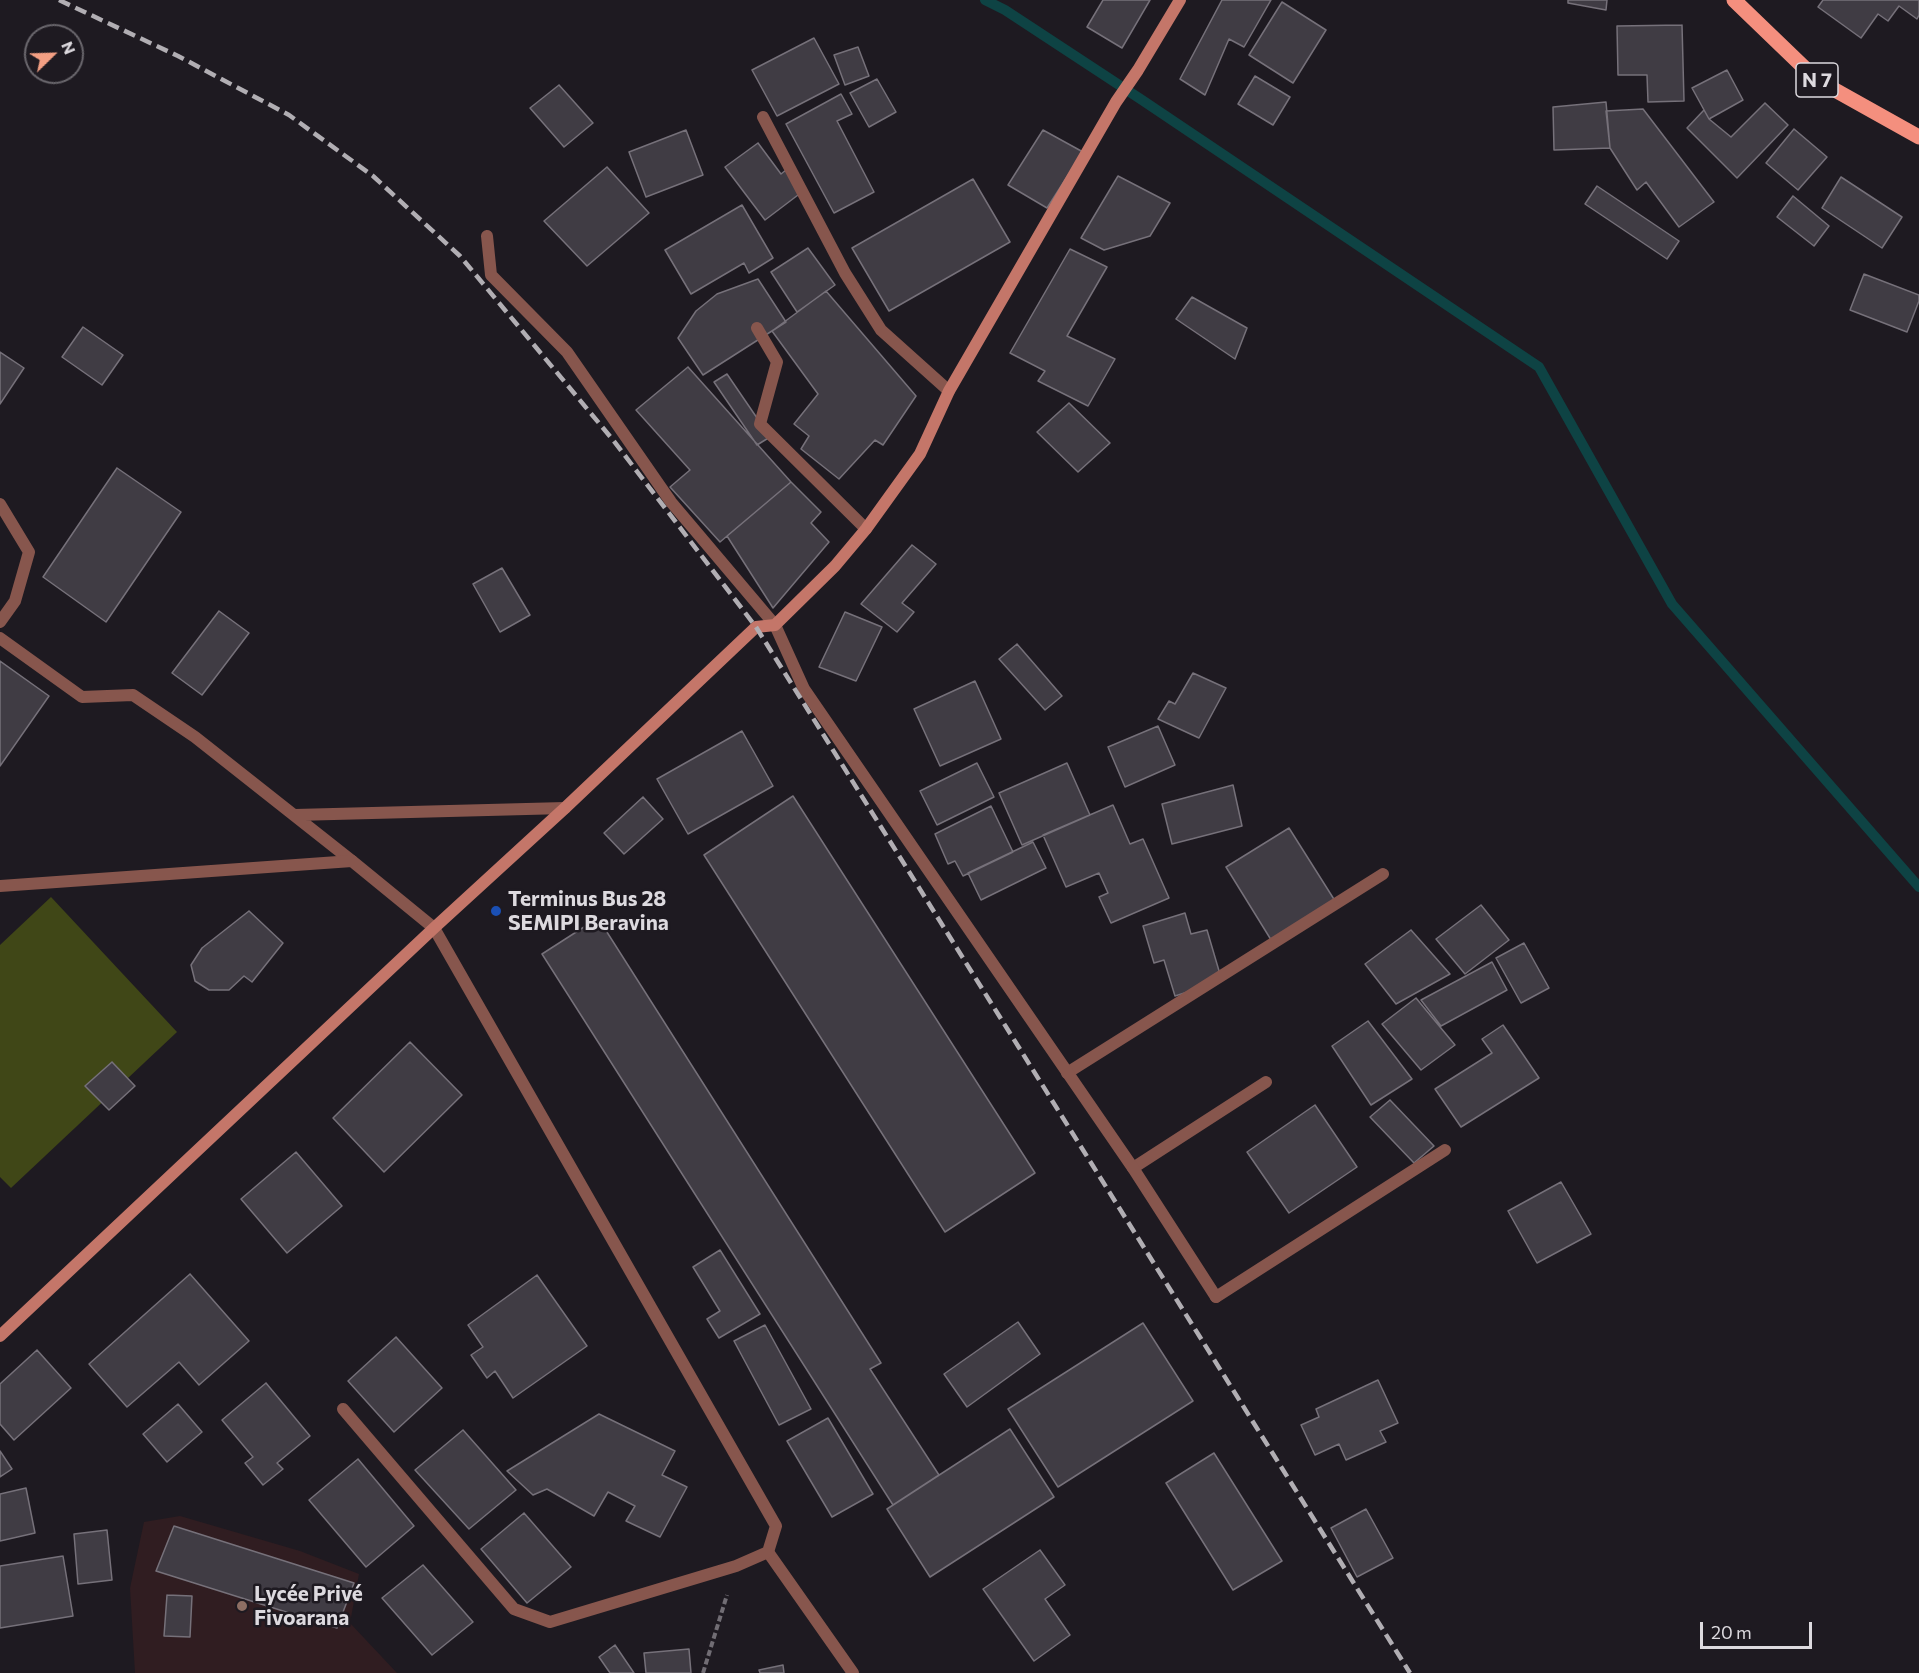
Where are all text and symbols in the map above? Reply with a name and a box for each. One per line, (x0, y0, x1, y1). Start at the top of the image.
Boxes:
north arrow (24, 24, 84, 84)
text: N (58, 38, 80, 57)
road number: N 7 (1796, 63, 1838, 97)
place label: Terminus Bus 28 SEMIPI Beravina (508, 886, 669, 936)
marker: Terminus Bus 28 SEMIPI Beravina (489, 904, 503, 918)
place label: Lycée Privé Fivoarana (254, 1581, 363, 1631)
marker: Lycée Privé Fivoarana (235, 1599, 249, 1613)
scale bar (1703, 1610, 1816, 1648)
text: 20 m (1711, 1621, 1752, 1643)

